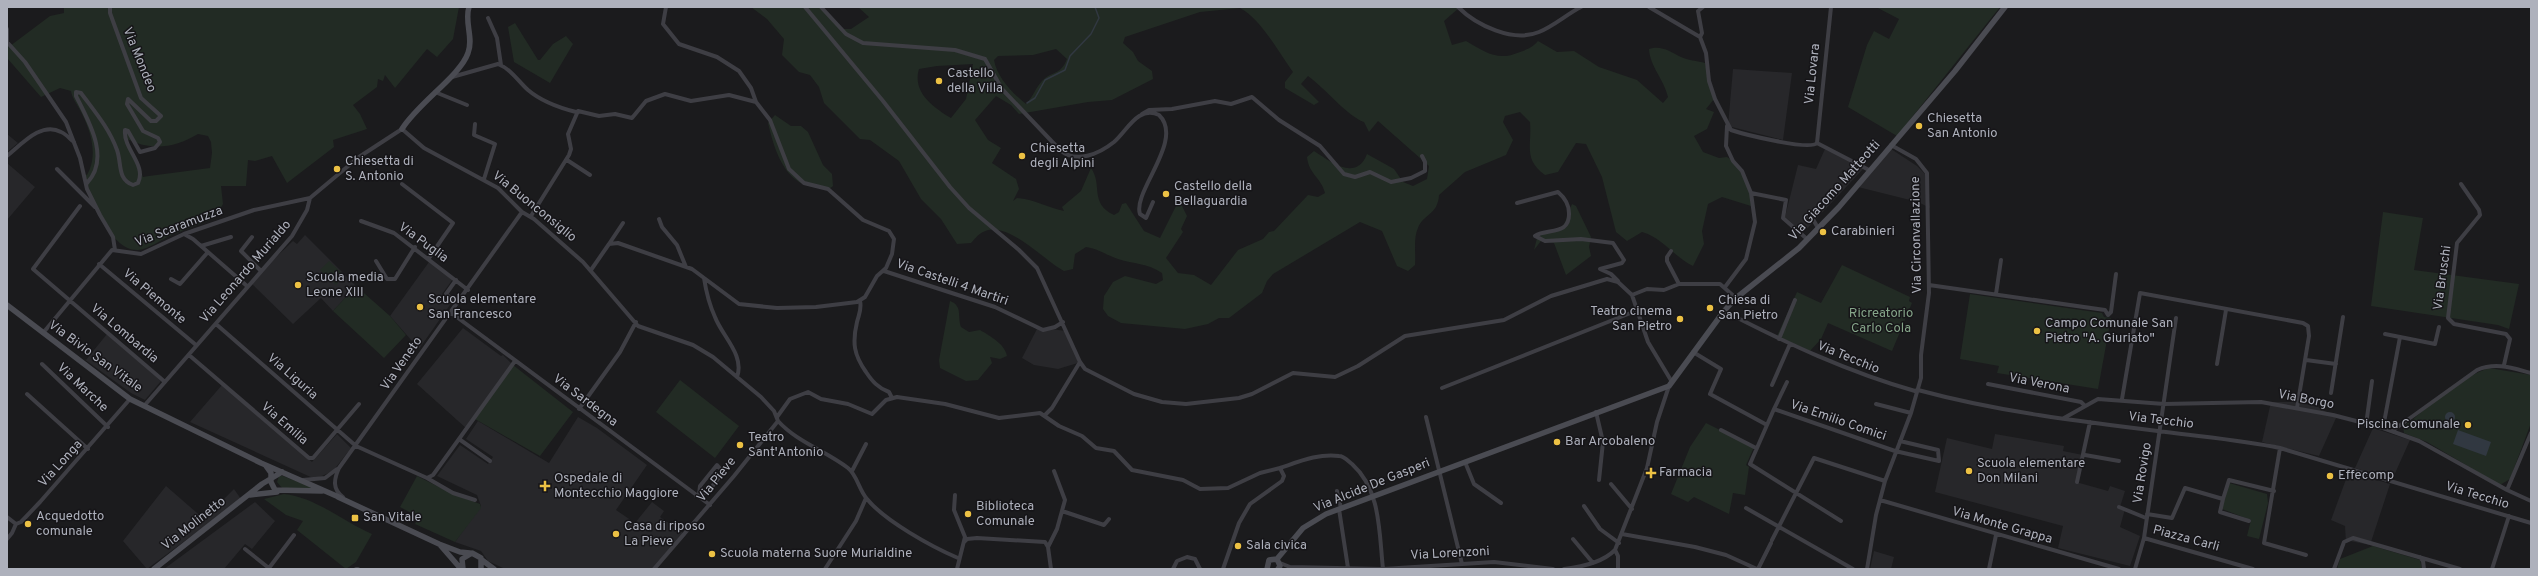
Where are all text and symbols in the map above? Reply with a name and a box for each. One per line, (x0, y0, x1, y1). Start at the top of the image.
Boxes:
street label: Via Mondeo (119, 25, 159, 95)
street label: Via Lovara (1802, 43, 1824, 105)
place label: Castello della Villa (947, 66, 1003, 97)
marker: Castello della Villa (934, 76, 944, 86)
place label: Chiesetta San Antonio (1927, 111, 1997, 142)
marker: Chiesetta San Antonio (1914, 121, 1924, 131)
street label: Via Giacomo Matteotti (1786, 138, 1884, 244)
place label: Chiesetta degli Alpini (1030, 141, 1095, 172)
marker: Chiesetta degli Alpini (1017, 151, 1027, 161)
place label: Chiesetta di S. Antonio (345, 154, 414, 185)
marker: Chiesetta di S. Antonio (332, 164, 342, 174)
street label: Via Buonconsiglio (489, 168, 579, 246)
street label: Via Circonvallazione (1908, 176, 1926, 294)
place label: Castello della Bellaguardia (1174, 179, 1252, 210)
marker: Castello della Bellaguardia (1161, 189, 1171, 199)
street label: Via Scaramuzza (133, 203, 225, 251)
street label: Via Leonardo Murialdo (197, 217, 295, 327)
street label: Via Puglia (395, 220, 451, 266)
place label: Carabinieri (1831, 224, 1895, 240)
marker: Carabinieri (1818, 227, 1828, 237)
street label: Via Bruschi (2431, 244, 2455, 312)
street label: Via Castelli 4 Martiri (894, 256, 1010, 310)
street label: Via Piemonte (119, 266, 189, 328)
place label: Scuola media Leone XIII (306, 270, 384, 301)
marker: Scuola media Leone XIII (293, 280, 303, 290)
place label: Scuola elementare San Francesco (428, 292, 536, 323)
place label: Chiesa di San Pietro (1718, 293, 1778, 324)
street label: Via Lombardia (87, 301, 161, 367)
marker: Scuola elementare San Francesco (415, 302, 425, 312)
marker: Chiesa di San Pietro (1705, 303, 1715, 313)
place label: Teatro cinema San Pietro (1590, 304, 1672, 335)
park label: Ricreatorio Carlo Cola (1849, 306, 1913, 337)
marker: Teatro cinema San Pietro (1675, 314, 1685, 324)
place label: Campo Comunale San Pietro "A. Giuriato" (2045, 316, 2173, 347)
street label: Via Bivio San Vitale (45, 318, 145, 396)
marker: Campo Comunale San Pietro "A. Giuriato" (2032, 326, 2042, 336)
street label: Via Veneto (378, 334, 426, 394)
street label: Via Tecchio (1815, 338, 1881, 378)
street label: Via Liguria (263, 351, 321, 403)
street label: Via Marche (53, 360, 111, 416)
street label: Via Verona (2007, 370, 2071, 398)
street label: Via Sardegna (549, 371, 621, 431)
street label: Via Borgo (2277, 387, 2335, 413)
street label: Via Emilio Comici (1788, 397, 1888, 445)
street label: Via Emilia (257, 399, 311, 449)
street label: Via Tecchio (2127, 409, 2195, 433)
place label: Piscina Comunale (2357, 417, 2460, 433)
marker: Piscina Comunale (2463, 420, 2473, 430)
place label: Teatro Sant'Antonio (748, 430, 823, 461)
place label: Bar Arcobaleno (1565, 434, 1655, 450)
street label: Via Longa (36, 437, 86, 491)
marker: Bar Arcobaleno (1552, 437, 1562, 447)
marker: Teatro Sant'Antonio (735, 440, 745, 450)
street label: Via Rovigo (2130, 441, 2156, 505)
street label: Via Pieve (694, 454, 740, 506)
street label: Via Alcide De Gasperi (1311, 455, 1433, 517)
place label: Scuola elementare Don Milani (1977, 456, 2085, 487)
place label: Farmacia (1659, 465, 1712, 481)
marker: Scuola elementare Don Milani (1964, 466, 1974, 476)
marker: Farmacia (1646, 468, 1656, 478)
place label: Effecomp (2338, 468, 2394, 484)
place label: Ospedale di Montecchio Maggiore (554, 471, 679, 502)
marker: Effecomp (2325, 471, 2335, 481)
street label: Via Tecchio (2443, 479, 2511, 513)
marker: Ospedale di Montecchio Maggiore (539, 480, 551, 492)
street label: Via Molinetto (159, 494, 229, 554)
place label: Biblioteca Comunale (976, 499, 1035, 530)
street label: Via Monte Grappa (1950, 504, 2054, 548)
place label: Acquedotto comunale (36, 509, 104, 540)
marker: Biblioteca Comunale (963, 509, 973, 519)
place label: San Vitale (363, 510, 421, 526)
marker: San Vitale (350, 513, 360, 523)
marker: Acquedotto comunale (23, 519, 33, 529)
place label: Casa di riposo La Pieve (624, 519, 705, 550)
street label: Piazza Carli (2151, 522, 2221, 556)
marker: Casa di riposo La Pieve (611, 529, 621, 539)
place label: Sala civica (1246, 538, 1307, 554)
marker: Sala civica (1233, 541, 1243, 551)
street label: Via Lorenzoni (1410, 544, 1490, 564)
place label: Scuola materna Suore Murialdine (720, 546, 912, 562)
marker: Scuola materna Suore Murialdine (707, 549, 717, 559)

